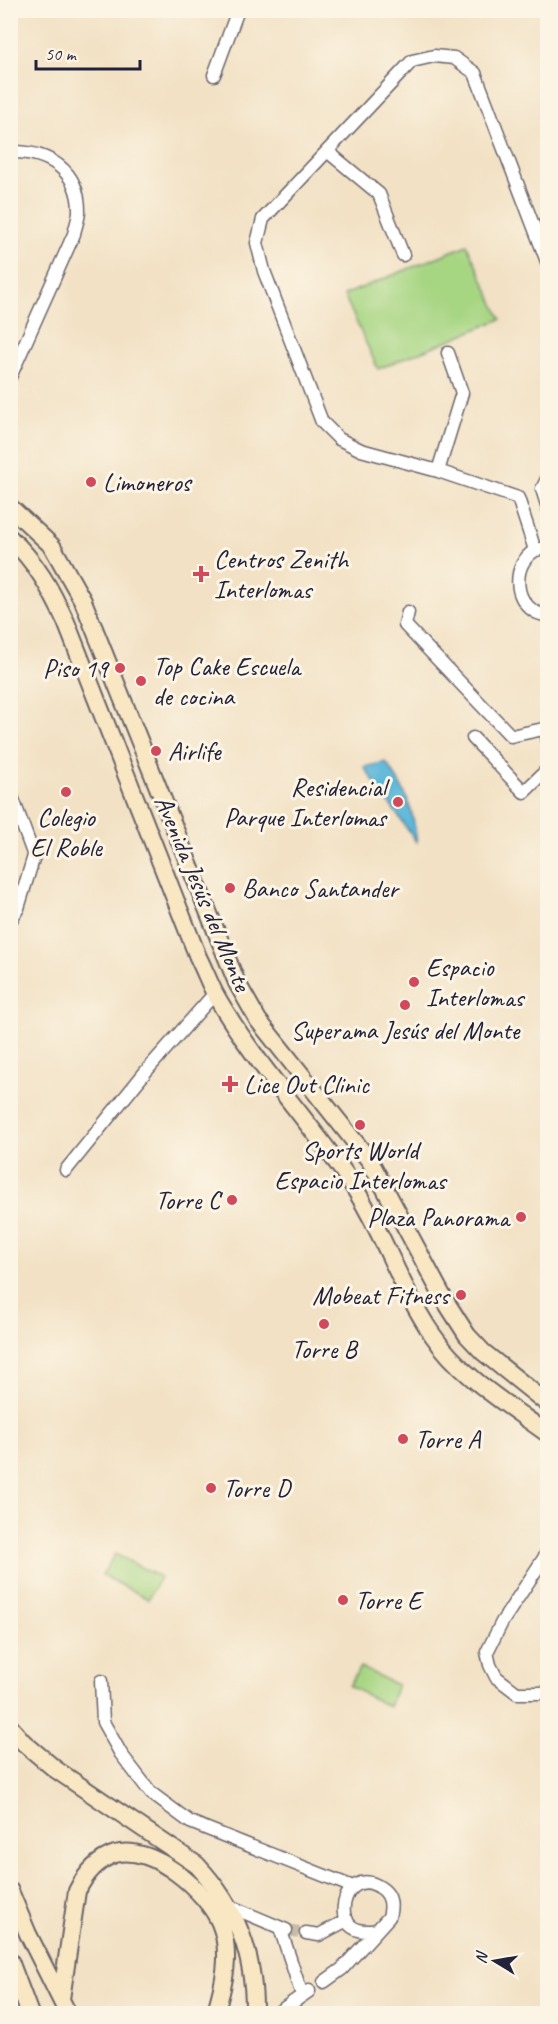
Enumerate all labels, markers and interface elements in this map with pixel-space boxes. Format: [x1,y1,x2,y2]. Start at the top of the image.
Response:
scale bar [36,33,140,71]
text: 50 m [45,43,78,65]
place label: Limoneros [103,466,193,499]
marker: Limoneros [84,475,98,489]
place label: Centros Zenith Interlomas [214,543,350,606]
marker: Centros Zenith Interlomas [192,565,210,583]
place label: Top Cake Escuela de cocina [153,650,302,713]
place label: Piso 19 [43,652,110,685]
marker: Piso 19 [113,661,127,675]
marker: Top Cake Escuela de cocina [134,674,148,688]
place label: Airlife [168,735,222,768]
marker: Airlife [149,744,163,758]
place label: Residencial Parque Interlomas [224,771,391,834]
marker: Colegio El Roble [59,785,73,799]
street label: Avenida Jesús del Monte [147,790,260,997]
marker: Residencial Parque Interlomas [391,795,405,809]
place label: Colegio El Roble [30,801,103,864]
place label: Banco Santander [242,872,401,905]
marker: Banco Santander [223,881,237,895]
place label: Espacio Interlomas [426,951,525,1014]
marker: Espacio Interlomas [407,975,421,989]
marker: Superama Jesús del Monte [398,998,412,1012]
place label: Superama Jesús del Monte [291,1014,521,1047]
place label: Lice Out Clinic [244,1068,370,1101]
marker: Lice Out Clinic [221,1075,239,1093]
marker: Sports World Espacio Interlomas [353,1118,367,1132]
place label: Sports World Espacio Interlomas [274,1134,448,1197]
place label: Torre C [155,1184,223,1217]
marker: Torre C [225,1193,239,1207]
place label: Plaza Panorama [367,1201,511,1234]
marker: Plaza Panorama [514,1210,528,1224]
place label: Mobeat Fitness [312,1279,451,1312]
marker: Mobeat Fitness [454,1288,468,1302]
marker: Torre B [317,1317,331,1331]
place label: Torre B [291,1333,358,1366]
place label: Torre A [415,1423,482,1456]
marker: Torre A [396,1432,410,1446]
place label: Torre D [223,1472,292,1505]
marker: Torre D [204,1481,218,1495]
place label: Torre E [355,1584,424,1617]
marker: Torre E [336,1593,350,1607]
north arrow [465,1931,525,1991]
text: N [470,1949,493,1965]

